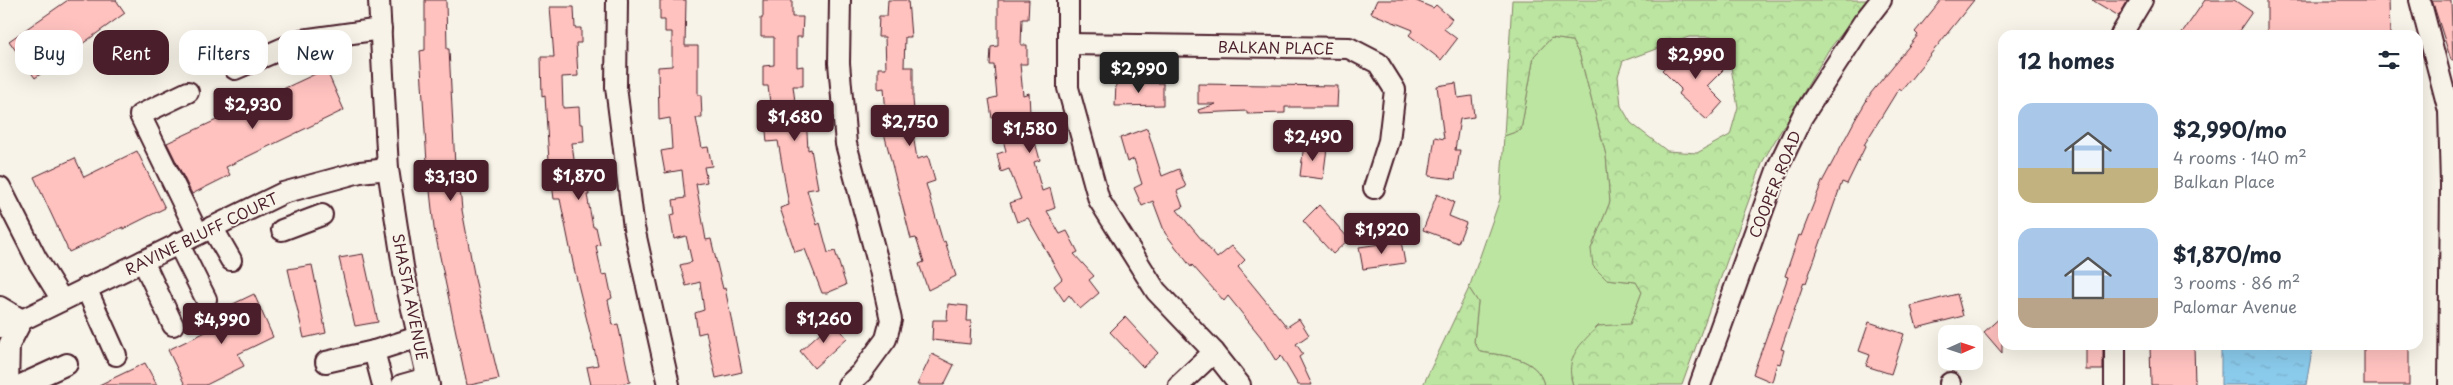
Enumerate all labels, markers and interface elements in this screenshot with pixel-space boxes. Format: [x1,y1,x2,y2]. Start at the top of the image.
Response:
chip: Buy [15,30,83,75]
chip: Rent [93,30,169,75]
chip: Filters [179,30,268,75]
chip: New [278,30,352,75]
street label: BALKAN PLACE [1218,34,1334,60]
pin: $2,990 [1655,38,1737,80]
text: $2,990 [1668,42,1724,66]
text: 12 homes [2018,44,2115,76]
icon: filters [2375,46,2403,74]
pin: $2,990 [1098,52,1180,94]
text: $2,990 [1111,56,1167,80]
pin: $2,930 [212,88,294,130]
text: $2,930 [225,92,281,116]
pin: $1,680 [754,100,836,142]
text: $1,680 [768,104,822,128]
pin: $2,750 [869,104,951,147]
text: $2,750 [882,109,938,133]
pin: $1,580 [989,112,1071,154]
text: $2,990/mo [2173,113,2287,145]
text: $1,580 [1003,116,1057,140]
pin: $2,490 [1272,120,1354,162]
icon: home [2058,123,2118,183]
text: $2,490 [1284,124,1342,148]
street label: COOPER ROAD [1742,127,1806,241]
text: 4 rooms · 140 m² [2173,145,2307,169]
pin: $1,870 [538,158,620,201]
pin: $3,130 [410,160,492,202]
text: $1,870 [553,163,605,187]
text: $3,130 [425,164,477,188]
text: Balkan Place [2173,169,2275,193]
street label: RAVINE BLUFF COURT [120,186,282,280]
pin: $1,920 [1341,212,1423,255]
text: $1,920 [1355,217,1409,241]
street label: SHASTA AVENUE [387,231,435,363]
text: $1,870/mo [2173,238,2281,270]
icon: home [2058,248,2118,308]
text: 3 rooms · 86 m² [2173,270,2300,294]
text: Palomar Avenue [2173,294,2297,318]
pin: $4,990 [181,302,263,345]
pin: $1,260 [783,302,865,344]
text: $1,260 [797,306,852,330]
text: $4,990 [194,307,250,331]
north arrow [1938,325,1982,370]
map controls [1938,325,1983,370]

